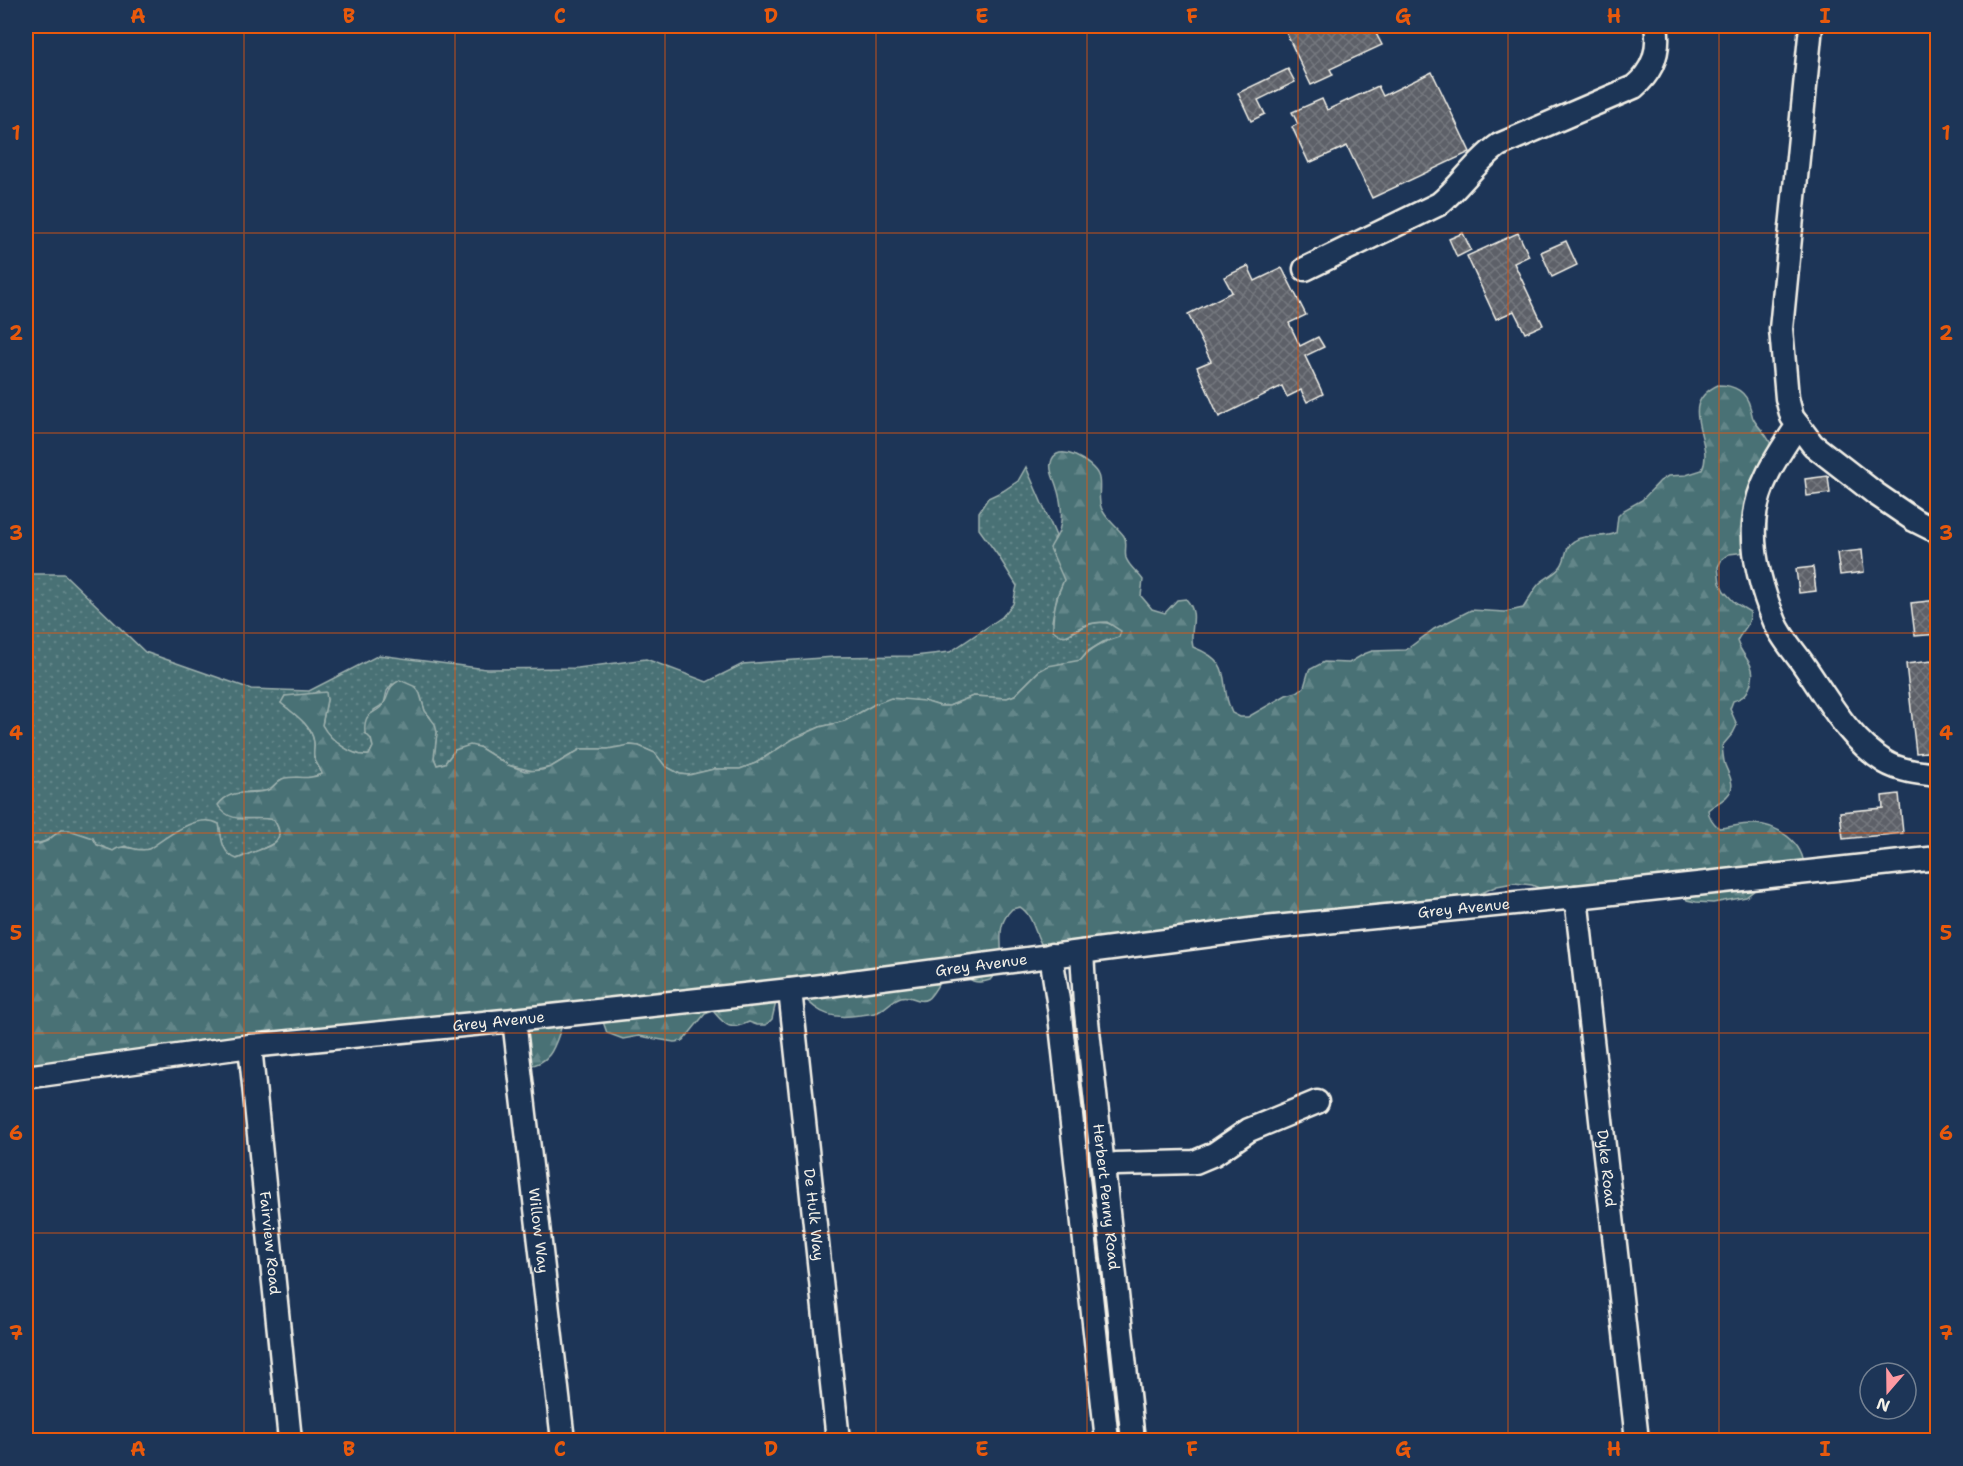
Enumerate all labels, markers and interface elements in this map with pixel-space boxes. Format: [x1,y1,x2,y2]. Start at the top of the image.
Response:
text: A [130,3,146,29]
text: B [343,3,355,29]
text: C [554,3,566,29]
text: D [764,3,778,29]
text: E [975,3,989,29]
text: F [1186,3,1198,29]
text: G [1395,3,1411,29]
text: H [1607,3,1621,29]
text: I [1819,3,1831,29]
text: 1 [11,120,21,146]
text: 1 [1941,120,1951,146]
text: 2 [9,320,23,346]
text: 2 [1939,320,1953,346]
text: 3 [9,520,23,546]
text: 3 [1939,520,1953,546]
text: 4 [9,720,23,746]
text: 4 [1939,720,1953,746]
street label: Grey Avenue [1417,894,1511,923]
text: 5 [10,920,22,946]
text: 5 [1940,920,1952,946]
street label: Grey Avenue [934,949,1029,981]
street label: Grey Avenue [452,1007,546,1036]
text: 6 [9,1120,23,1146]
text: 6 [1939,1120,1953,1146]
street label: Herbert Penny Road [1088,1123,1124,1271]
street label: Dyke Road [1592,1128,1621,1209]
street label: De Hulk Way [799,1167,829,1262]
street label: Willow Way [524,1187,553,1274]
street label: Fairview Road [255,1190,285,1296]
text: 7 [9,1320,23,1346]
text: 7 [1939,1320,1953,1346]
north arrow [1858,1361,1918,1421]
text: N [1873,1393,1893,1417]
text: A [130,1436,146,1462]
text: B [343,1436,355,1462]
text: C [554,1436,566,1462]
text: D [764,1436,778,1462]
text: E [975,1436,989,1462]
text: F [1186,1436,1198,1462]
text: G [1395,1436,1411,1462]
text: H [1607,1436,1621,1462]
text: I [1819,1436,1831,1462]

